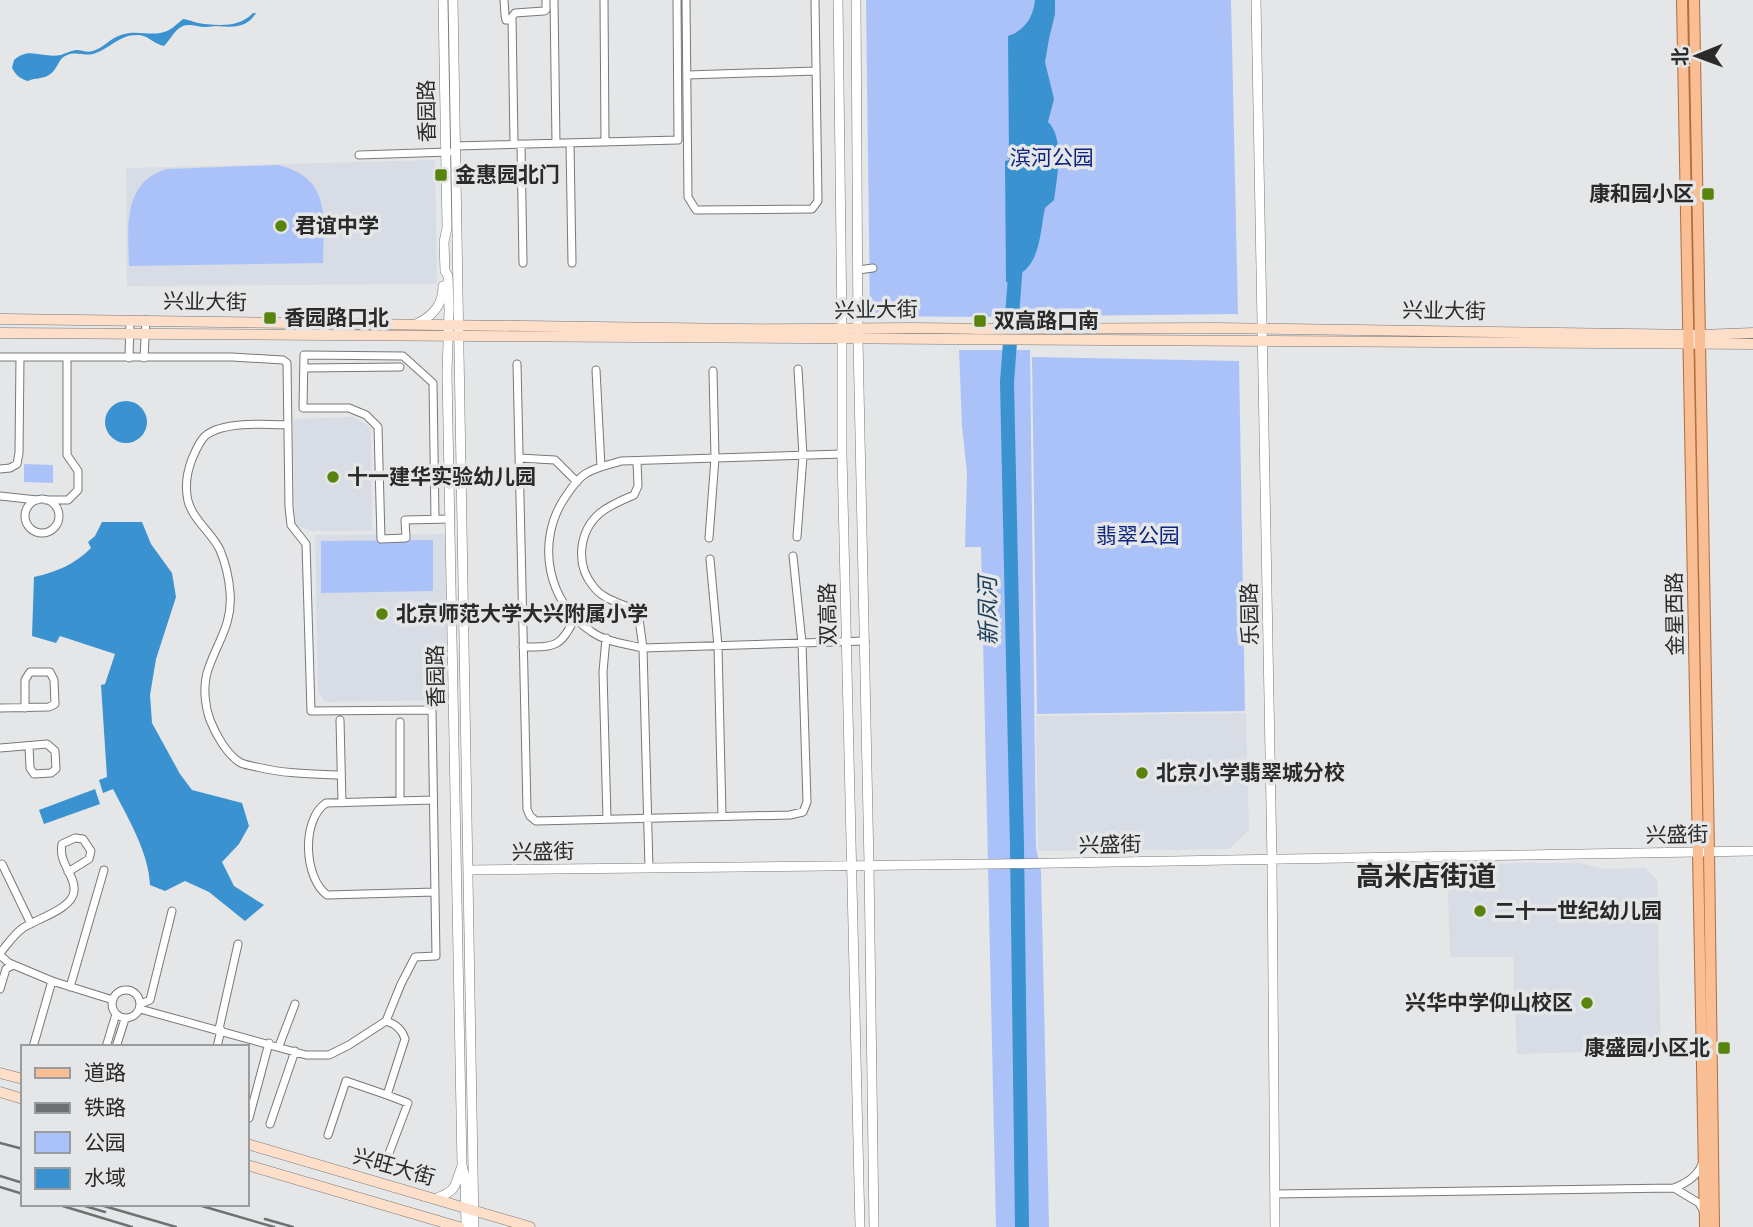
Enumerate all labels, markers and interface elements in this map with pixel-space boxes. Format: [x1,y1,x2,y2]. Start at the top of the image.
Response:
north arrow [1662,21,1732,91]
text: 北 [1669,47,1691,66]
street label: 香园路 [413,79,440,143]
park label: 滨河公园 [1010,145,1094,170]
place label: 金惠园北门 [455,162,560,187]
marker: 金惠园北门 [433,167,449,183]
place label: 康和园小区 [1589,181,1694,206]
marker: 康和园小区 [1700,186,1716,202]
place label: 君谊中学 [295,213,379,238]
marker: 君谊中学 [273,218,289,234]
street label: 兴业大街 [163,288,247,315]
street label: 兴业大街 [834,296,918,323]
street label: 兴业大街 [1402,297,1486,324]
place label: 香园路口北 [284,305,389,330]
place label: 双高路口南 [994,308,1099,333]
marker: 香园路口北 [262,310,278,326]
marker: 双高路口南 [972,313,988,329]
place label: 十一建华实验幼儿园 [347,464,536,489]
marker: 十一建华实验幼儿园 [325,469,341,485]
park label: 翡翠公园 [1096,523,1180,548]
water label: 新凤河 [973,572,1002,646]
street label: 金星西路 [1661,572,1688,656]
street label: 双高路 [814,582,841,646]
street label: 乐园路 [1236,582,1263,646]
place label: 北京师范大学大兴附属小学 [396,601,648,626]
marker: 北京师范大学大兴附属小学 [374,606,390,622]
street label: 香园路 [422,644,449,708]
place label: 北京小学翡翠城分校 [1156,760,1345,785]
marker: 北京小学翡翠城分校 [1134,765,1150,781]
street label: 兴盛街 [1645,821,1709,848]
street label: 兴盛街 [1078,831,1142,858]
street label: 兴盛街 [511,838,575,865]
district label: 高米店街道 [1356,859,1496,892]
place label: 二十一世纪幼儿园 [1494,898,1662,923]
marker: 二十一世纪幼儿园 [1472,903,1488,919]
place label: 兴华中学仰山校区 [1405,990,1573,1015]
marker: 兴华中学仰山校区 [1579,995,1595,1011]
place label: 康盛园小区北 [1584,1035,1710,1060]
marker: 康盛园小区北 [1716,1040,1732,1056]
legend [21,1045,248,1206]
text: 道路 [84,1060,126,1085]
text: 铁路 [84,1095,126,1120]
text: 公园 [84,1130,126,1155]
street label: 兴旺大街 [350,1143,438,1190]
text: 水域 [84,1165,126,1190]

